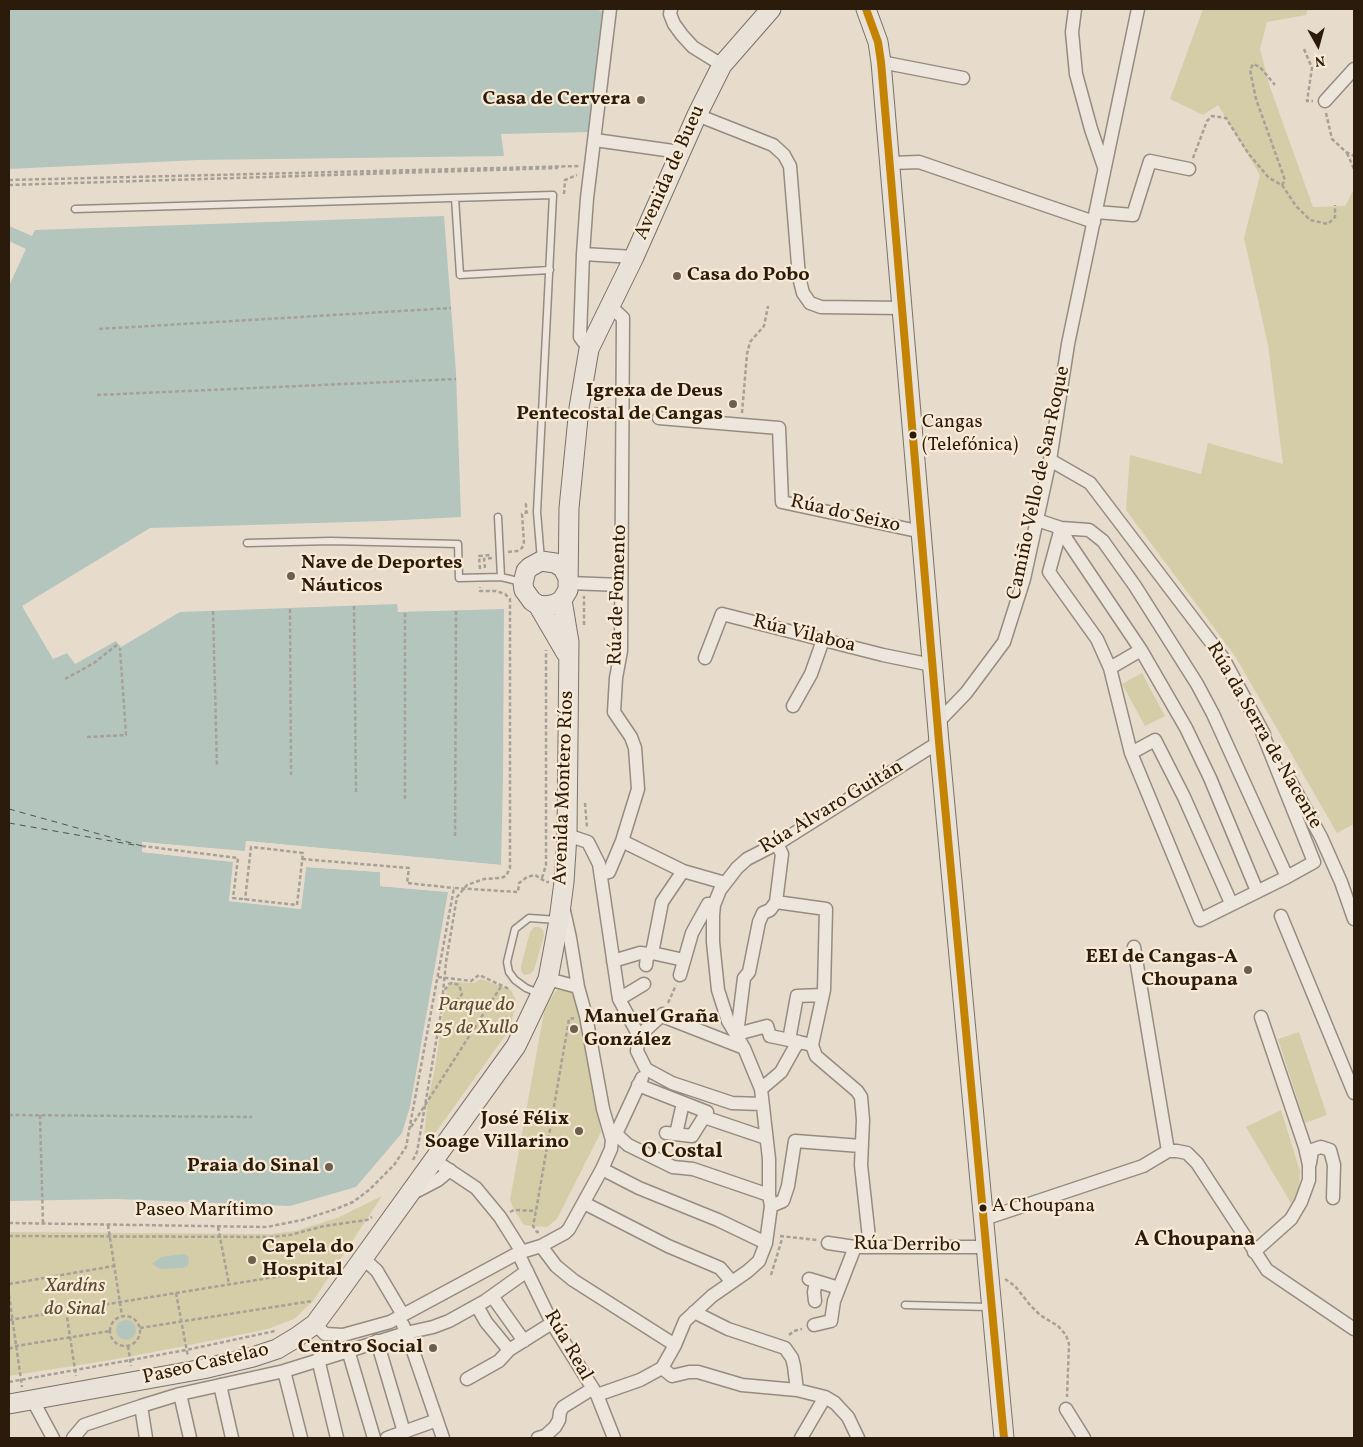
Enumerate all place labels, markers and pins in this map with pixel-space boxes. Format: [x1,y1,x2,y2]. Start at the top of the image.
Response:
place label: Casa de Cervera [483,88,631,112]
marker: Casa de Cervera [635,94,647,106]
place label: Casa do Pobo [687,264,810,288]
marker: Casa do Pobo [671,270,683,282]
place label: Igrexa de Deus Pentecostal de Cangas [516,380,723,427]
marker: Igrexa de Deus Pentecostal de Cangas [727,398,739,410]
place label: Cangas (Telefónica) [922,413,1018,457]
marker: Cangas (Telefónica) [908,430,918,440]
place label: Nave de Deportes Náuticos [301,552,463,599]
marker: Nave de Deportes Náuticos [285,570,297,582]
place label: EEI de Cangas-A Choupana [1085,946,1238,993]
marker: EEI de Cangas-A Choupana [1242,964,1254,976]
place label: Manuel Graña González [584,1006,719,1053]
marker: Manuel Graña González [568,1023,580,1035]
place label: José Félix Soage Villarino [425,1108,569,1155]
marker: José Félix Soage Villarino [573,1125,585,1137]
place label: Praia do Sinal [187,1155,319,1179]
marker: Praia do Sinal [323,1161,335,1173]
place label: A Choupana [992,1197,1095,1219]
marker: A Choupana [978,1203,988,1213]
place label: Capela do Hospital [262,1236,354,1283]
marker: Capela do Hospital [246,1254,258,1266]
place label: Centro Social [298,1336,423,1360]
marker: Centro Social [427,1342,439,1354]

